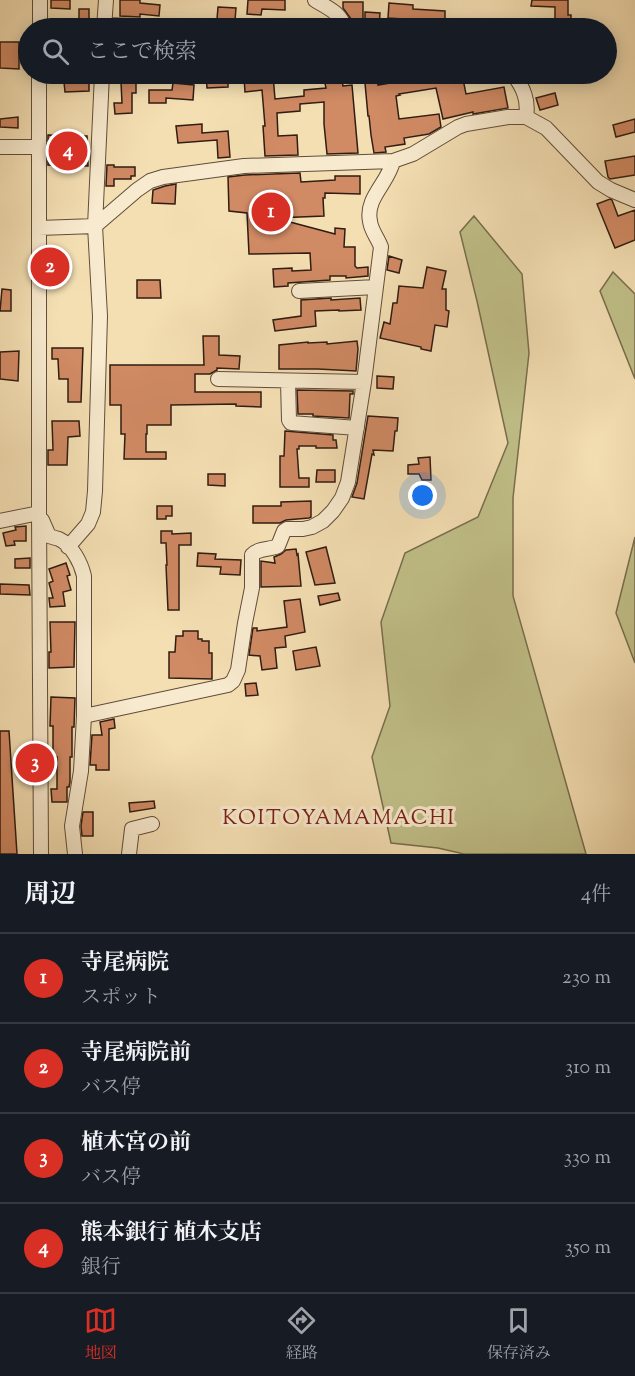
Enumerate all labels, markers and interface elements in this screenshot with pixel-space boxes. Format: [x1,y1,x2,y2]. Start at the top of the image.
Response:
search box [18,18,617,84]
icon: search [39,35,72,68]
text: ここで検索 [87,37,197,69]
pin: 4 [48,128,88,174]
pin: 1 [252,190,290,234]
pin: 2 [31,244,70,290]
your location [408,481,437,510]
pin: 3 [15,740,54,786]
district label: KOITOYAMAMACHI [222,804,456,834]
text: 周辺 [24,877,76,914]
text: 4件 [581,881,611,910]
text: 寺尾病院 [81,948,169,980]
text: 1 [40,964,47,993]
text: 230 m [562,964,611,993]
text: スポット [81,984,161,1013]
text: 寺尾病院前 [81,1038,191,1070]
text: 2 [39,1054,48,1083]
text: 310 m [565,1054,611,1083]
text: バス停 [81,1074,141,1103]
text: 植木宮の前 [81,1128,191,1160]
text: 3 [39,1144,48,1173]
text: 330 m [564,1144,611,1173]
text: バス停 [81,1164,141,1193]
text: 熊本銀行 植木支店 [81,1218,262,1250]
text: 4 [38,1234,49,1263]
text: 350 m [565,1234,611,1263]
text: 銀行 [81,1254,121,1283]
tab: 地図 [84,1304,117,1366]
tab: 経路 [285,1304,318,1366]
tab: 保存済み [487,1304,551,1366]

